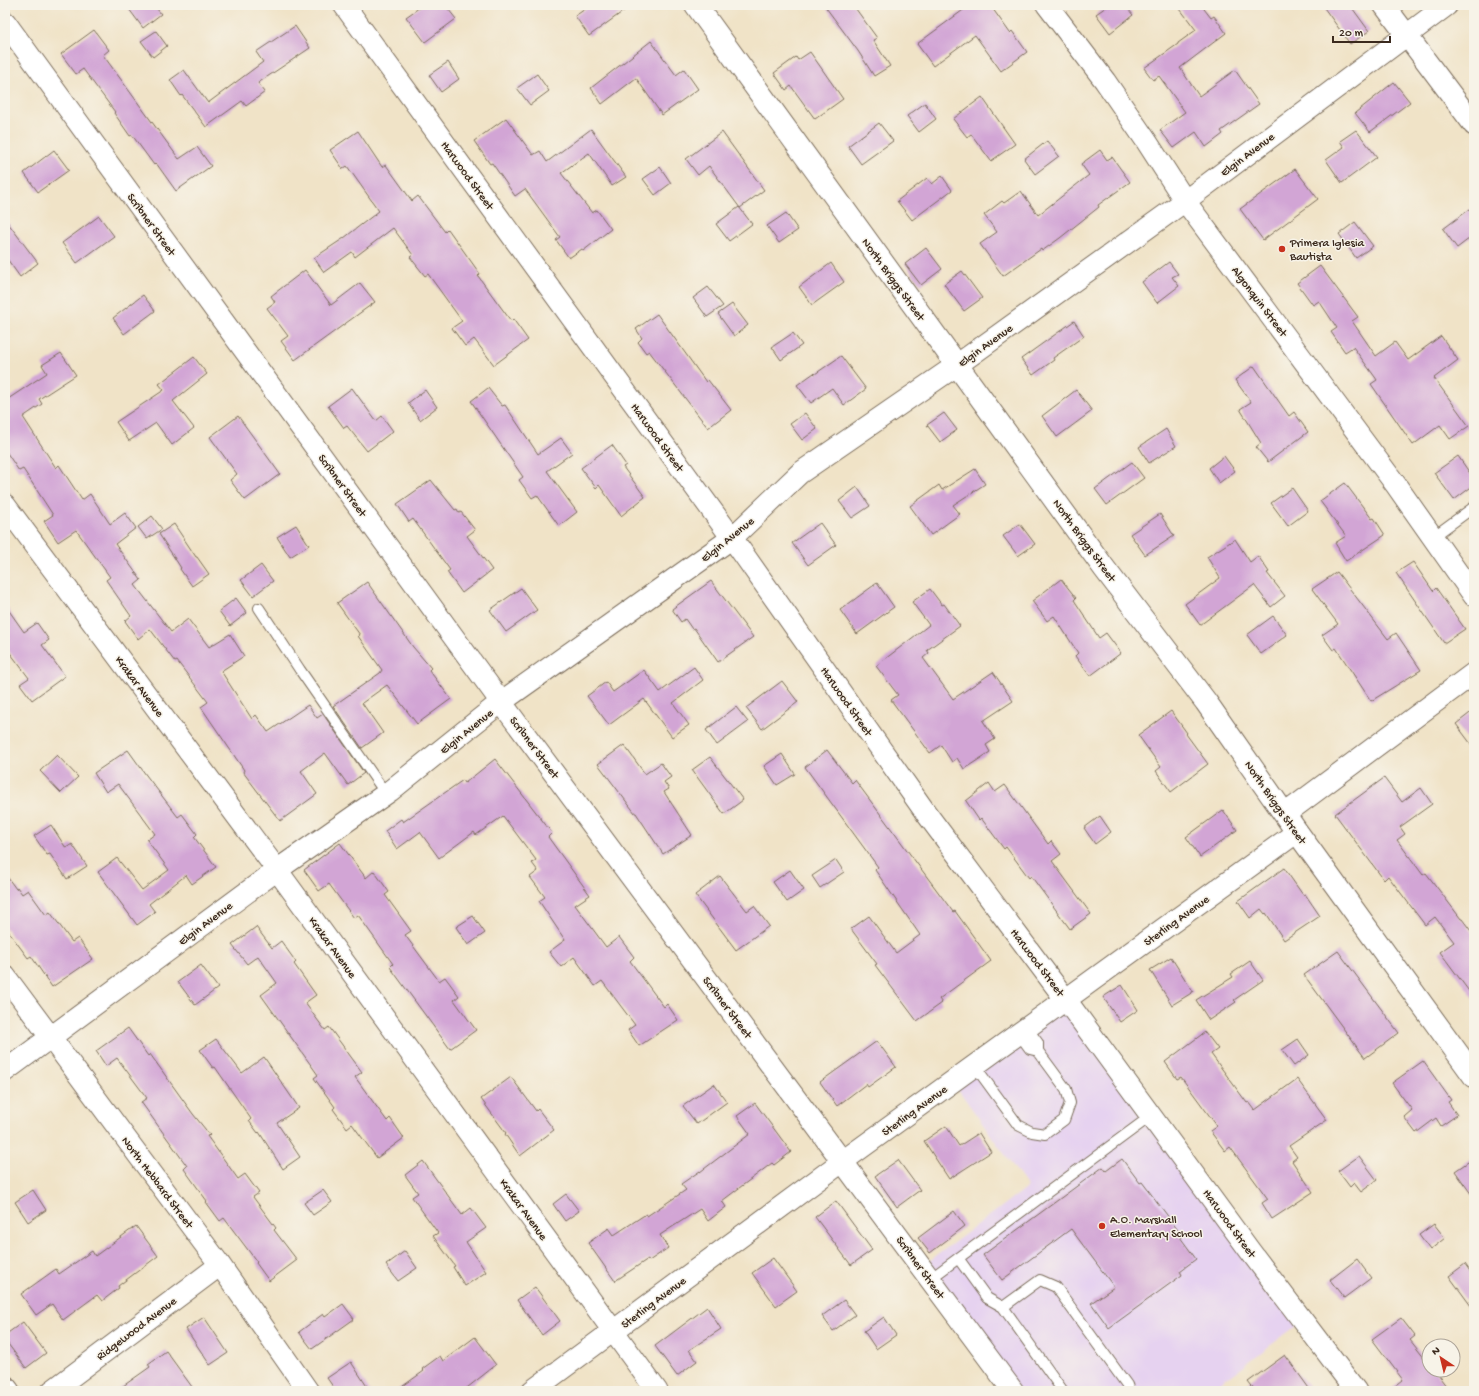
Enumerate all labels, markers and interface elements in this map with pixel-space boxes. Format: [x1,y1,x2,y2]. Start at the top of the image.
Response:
scale bar [1333,18,1390,44]
text: 20 m [1339,27,1364,41]
street label: Elgin Avenue [1218,130,1279,181]
street label: Harwood Street [437,139,497,214]
street label: Scribner Street [123,191,178,260]
street label: North Briggs Street [858,236,928,325]
place label: Primera Iglesia Bautista [1289,237,1365,265]
marker: Primera Iglesia Bautista [1277,244,1287,254]
street label: Algonquin Street [1227,264,1290,341]
street label: Elgin Avenue [956,322,1017,371]
street label: Harwood Street [627,401,687,476]
street label: Scribner Street [314,452,369,521]
street label: North Briggs Street [1049,497,1119,586]
street label: Elgin Avenue [699,514,758,566]
street label: Krakar Avenue [111,654,166,721]
street label: Harwood Street [816,665,875,740]
street label: Elgin Avenue [438,706,497,758]
street label: Scribner Street [506,715,562,783]
street label: North Briggs Street [1240,759,1309,848]
street label: Sterling Avenue [1142,893,1213,950]
street label: Elgin Avenue [176,899,237,950]
street label: Krakar Avenue [304,915,359,982]
street label: Harwood Street [1006,926,1067,1001]
street label: Scribner Street [699,975,755,1043]
street label: Sterling Avenue [880,1083,951,1140]
street label: North Hebbard Street [117,1135,196,1233]
street label: Krakar Avenue [495,1177,550,1244]
street label: Harwood Street [1199,1187,1259,1262]
place label: A.O. Marshall Elementary School [1110,1214,1203,1242]
marker: A.O. Marshall Elementary School [1097,1221,1107,1231]
street label: Scribner Street [892,1234,947,1303]
street label: Sterling Avenue [619,1274,690,1333]
street label: Ridgewood Avenue [94,1294,181,1364]
north arrow [1421,1338,1461,1378]
text: N [1430,1344,1443,1358]

